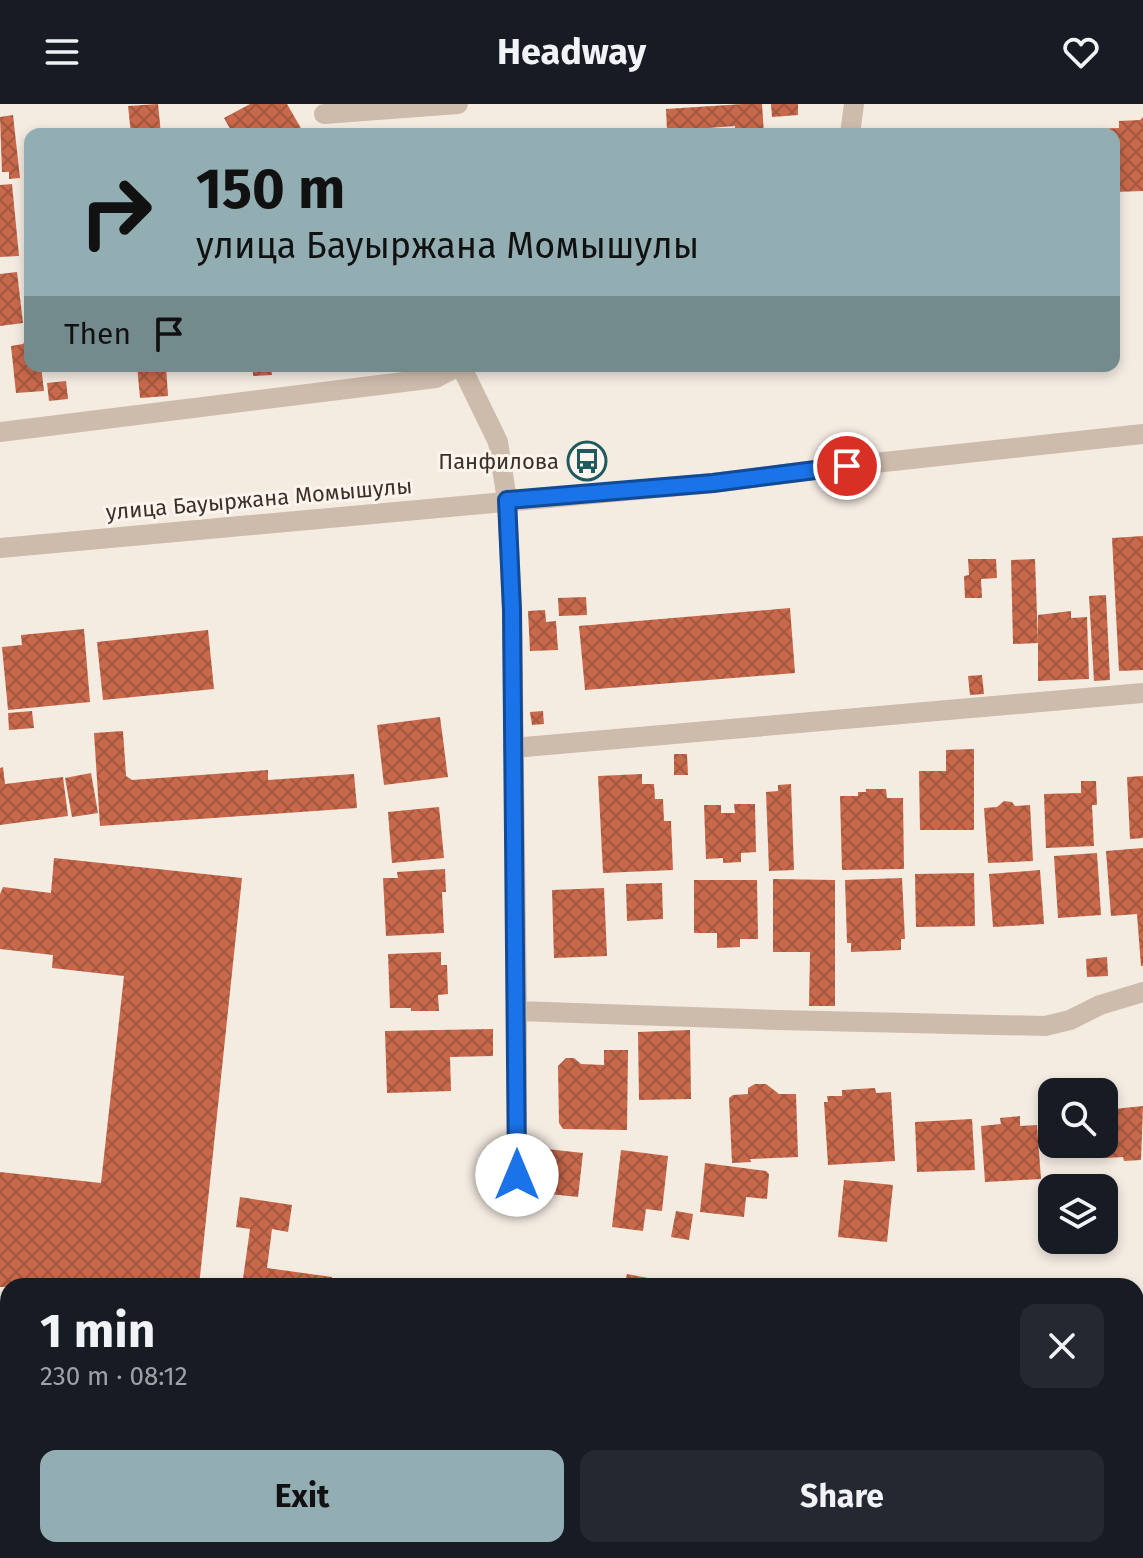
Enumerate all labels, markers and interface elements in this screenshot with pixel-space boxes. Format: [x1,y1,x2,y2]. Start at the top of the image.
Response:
icon: menu [40,30,84,74]
text: Headway [497,30,646,74]
icon: heart [1059,30,1103,74]
text: 150 m [196,156,345,223]
icon: right [64,160,168,264]
text: улица Бауыржана Момышулы [196,224,699,268]
icon: arrive [147,312,191,356]
text: Then [64,316,131,352]
pin [813,432,881,500]
bus stop icon: Панфилова [566,440,608,482]
icon: arrive [825,444,869,488]
place label: Панфилова [438,448,559,475]
street label: улица Бауыржана Момышулы [105,472,413,526]
map controls [1038,1078,1118,1254]
button: search [1038,1078,1118,1158]
position arrow [475,1133,559,1217]
button: layers [1038,1174,1118,1254]
text: 1 min [40,1302,155,1360]
button: close [1020,1304,1104,1388]
text: 230 m · 08:12 [40,1361,188,1392]
button: Exit [40,1450,564,1542]
button: Share [580,1450,1104,1542]

